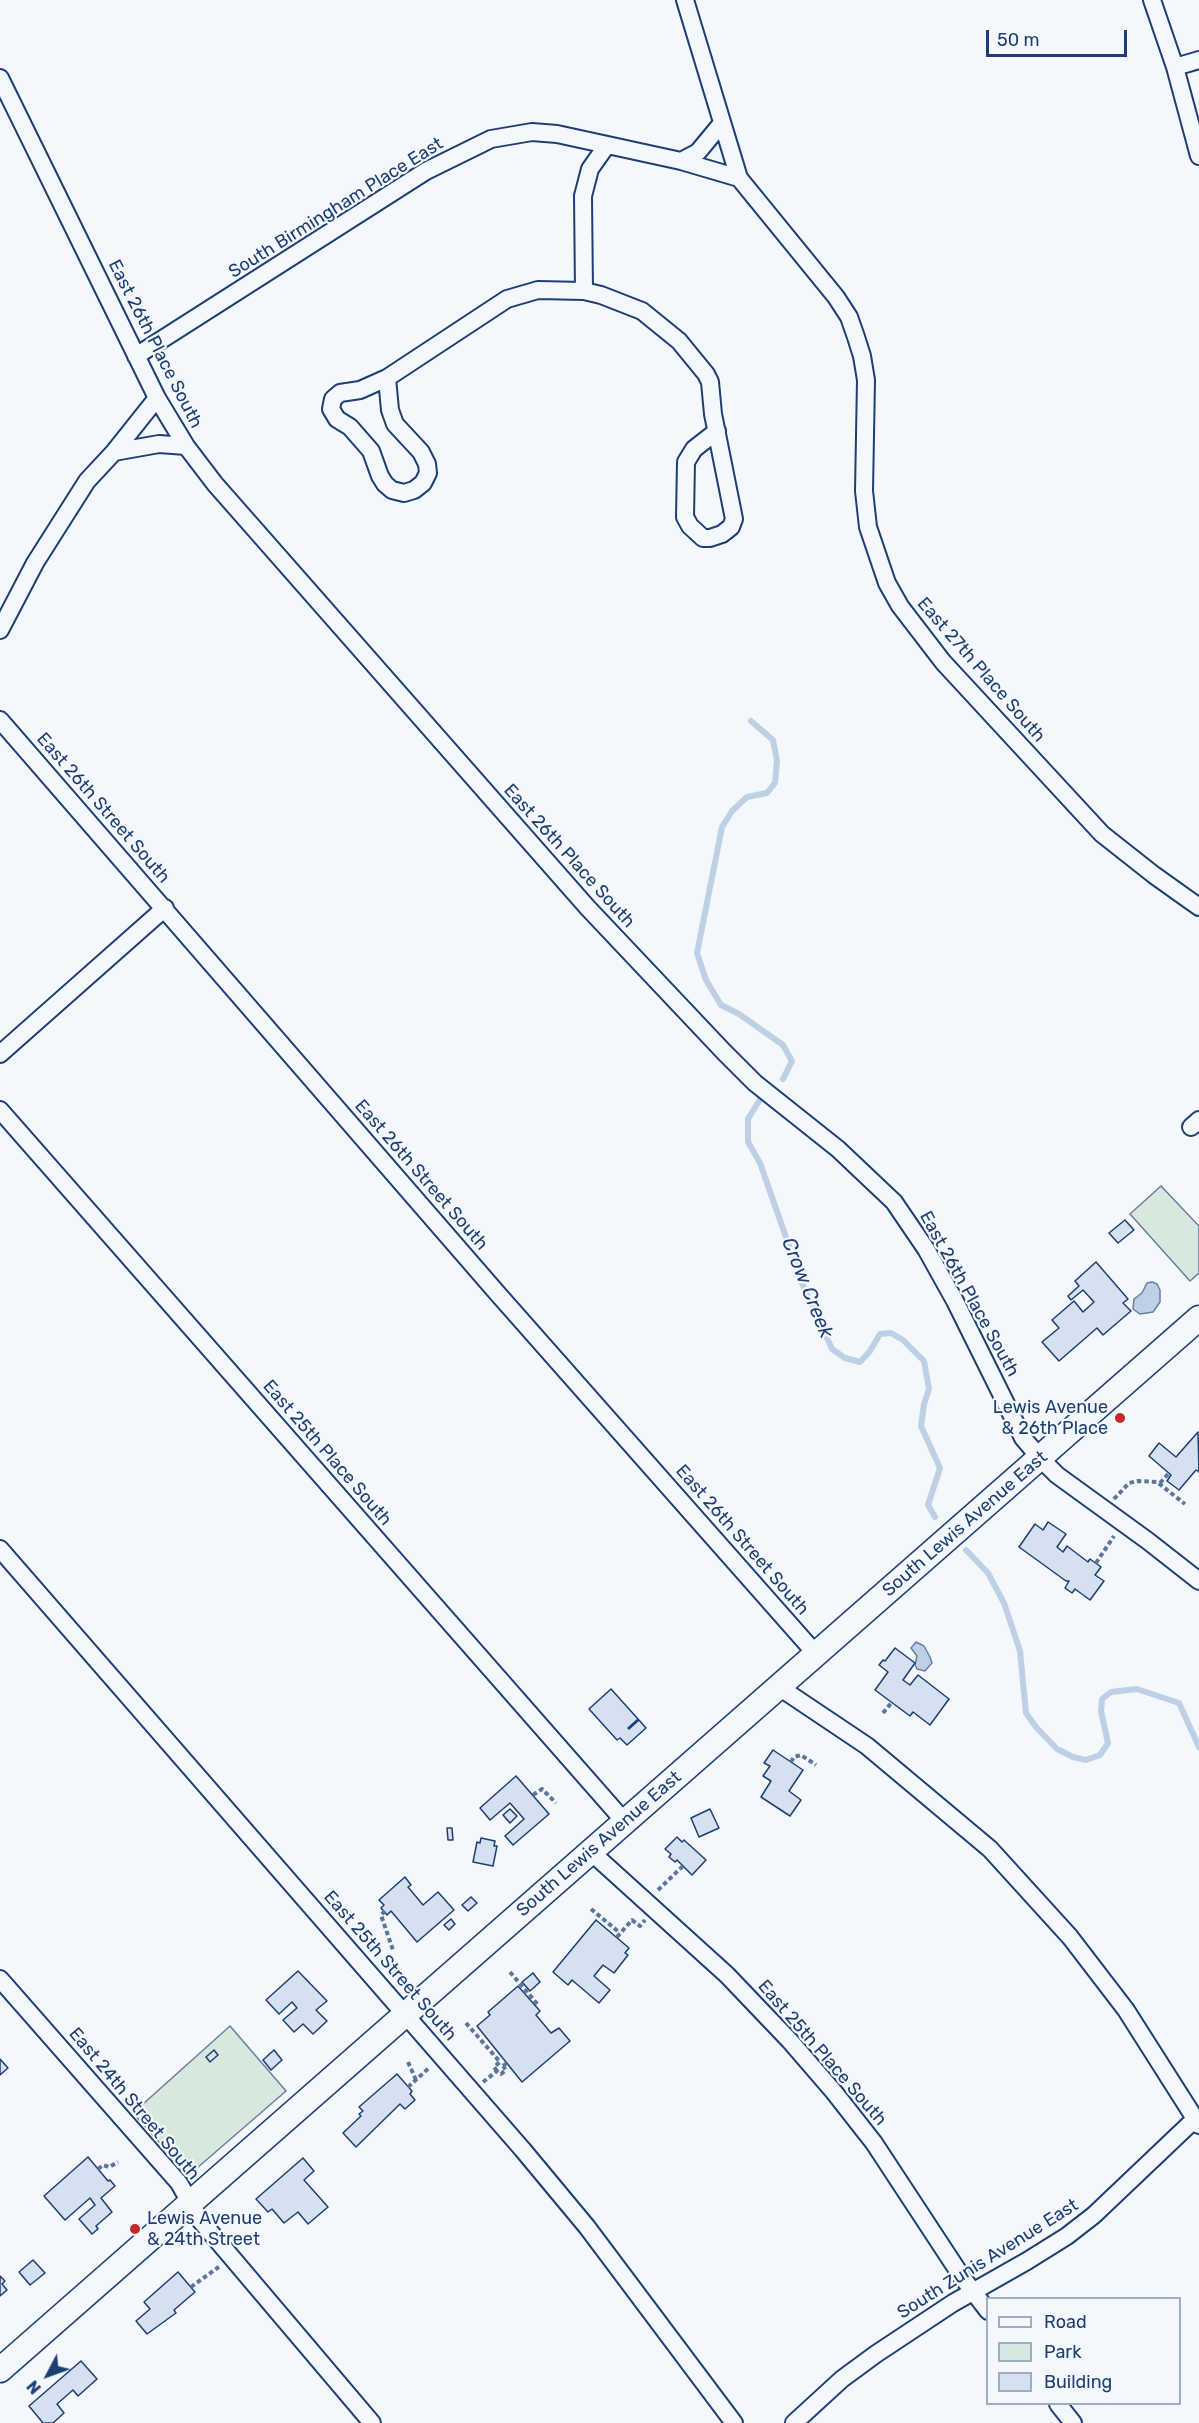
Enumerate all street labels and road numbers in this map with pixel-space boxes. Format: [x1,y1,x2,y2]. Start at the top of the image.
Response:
street label: South Birmingham Place East [225,133,447,283]
street label: East 26th Place South [103,256,207,432]
street label: East 27th Place South [912,593,1050,747]
street label: East 26th Street South [32,728,174,888]
street label: East 26th Place South [499,780,639,932]
street label: East 26th Street South [350,1095,492,1255]
street label: East 26th Place South [914,1207,1024,1381]
street label: East 25th Place South [258,1376,396,1530]
street label: South Lewis Avenue East [878,1446,1052,1602]
street label: East 26th Street South [671,1460,813,1620]
street label: South Lewis Avenue East [512,1766,686,1922]
street label: East 25th Street South [319,1886,461,2046]
street label: East 25th Place South [753,1976,891,2130]
street label: East 24th Street South [64,2023,204,2185]
street label: South Zunis Avenue East [893,2194,1083,2324]

